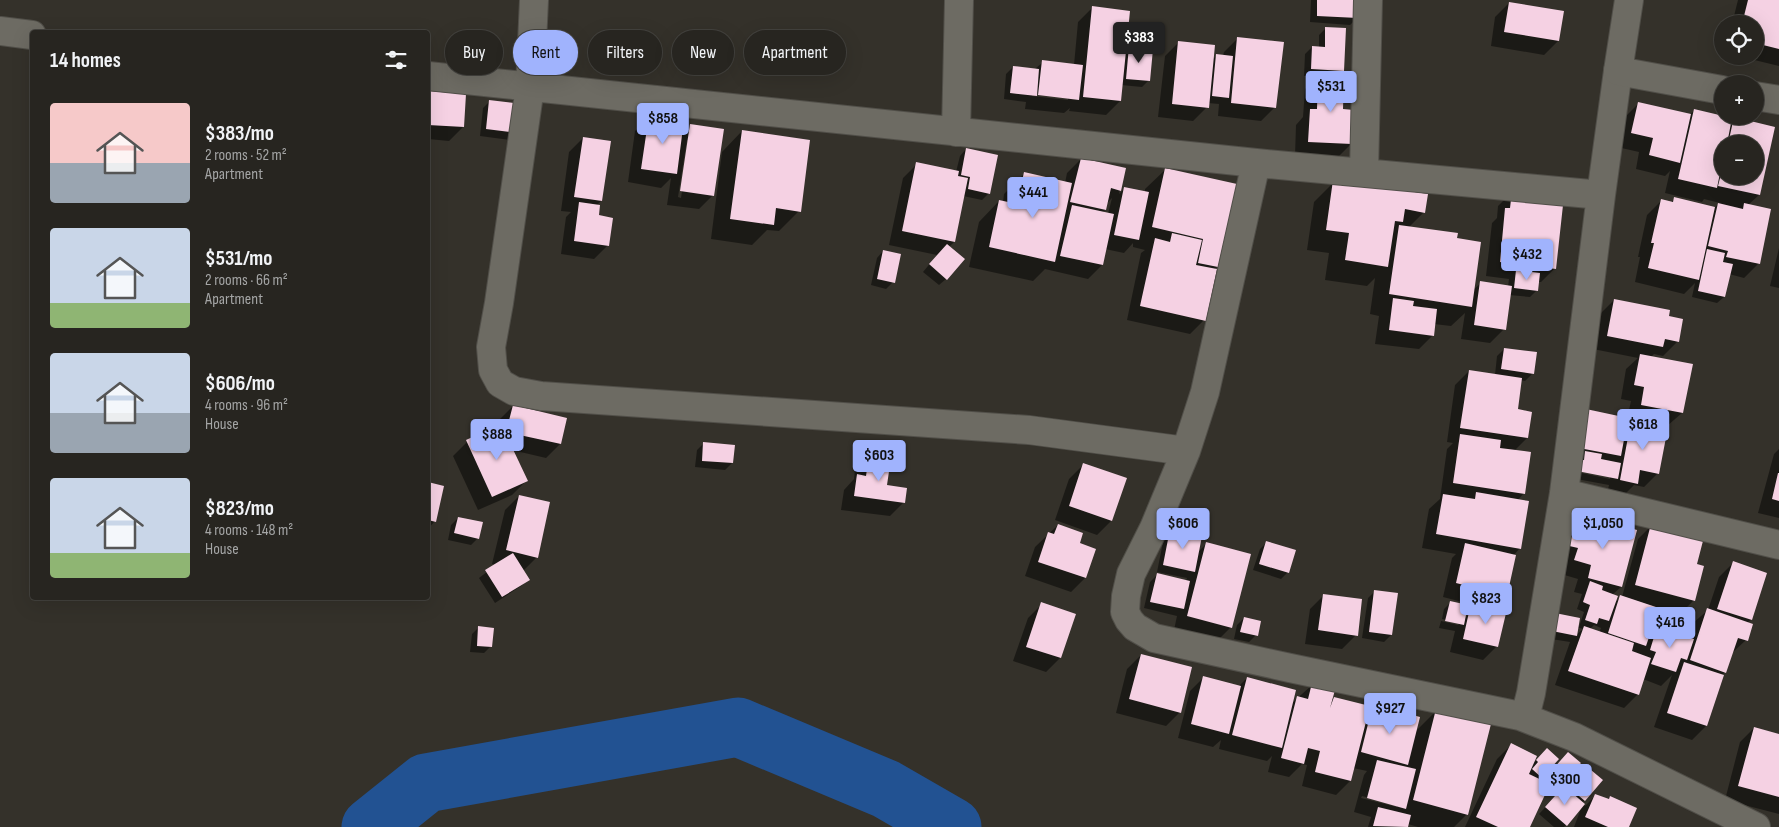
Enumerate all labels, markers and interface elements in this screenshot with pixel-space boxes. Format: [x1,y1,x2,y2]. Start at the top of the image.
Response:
map controls [1714,15,1764,185]
button: locate [1714,15,1764,65]
pin: $383 [1109,22,1169,64]
text: $383 [1124,28,1154,47]
chip: Buy [445,30,503,75]
chip: Rent [513,30,578,75]
chip: Filters [588,30,662,75]
chip: New [672,30,734,75]
chip: Apartment [744,30,846,75]
icon: filters [382,46,410,74]
text: 14 homes [50,48,121,73]
pin: $531 [1301,70,1361,113]
button: + [1714,75,1764,125]
text: $531 [1317,77,1345,96]
pin: $858 [633,102,693,145]
text: $858 [648,109,678,128]
text: $383/mo [205,121,274,146]
icon: home [90,123,150,183]
button: − [1714,135,1764,185]
text: 2 rooms · 52 m² [205,146,287,165]
text: Apartment [205,165,263,184]
pin: $441 [1003,176,1063,219]
text: $441 [1018,183,1048,202]
pin: $432 [1497,238,1557,281]
text: $432 [1512,245,1542,264]
text: $531/mo [205,246,272,271]
icon: home [90,248,150,308]
text: 2 rooms · 66 m² [205,271,288,290]
text: Apartment [205,290,263,309]
text: $606/mo [205,371,275,396]
icon: home [90,373,150,433]
text: 4 rooms · 96 m² [205,396,288,415]
pin: $618 [1613,408,1673,451]
text: House [205,415,239,434]
text: $618 [1628,415,1658,434]
pin: $888 [467,418,527,461]
text: $888 [482,425,512,444]
pin: $603 [849,440,909,482]
text: $603 [864,446,894,465]
text: $823/mo [205,496,274,521]
icon: home [90,498,150,558]
pin: $606 [1153,508,1213,550]
pin: $1,050 [1562,508,1644,550]
text: $606 [1168,514,1198,533]
text: $1,050 [1583,514,1623,533]
text: 4 rooms · 148 m² [205,521,293,540]
text: House [205,540,239,559]
pin: $823 [1456,582,1516,625]
text: $823 [1471,589,1501,608]
pin: $416 [1640,606,1700,649]
text: $416 [1655,613,1685,632]
pin: $927 [1360,692,1420,735]
text: $927 [1375,699,1405,718]
pin: $300 [1535,764,1595,806]
text: $300 [1550,770,1580,789]

